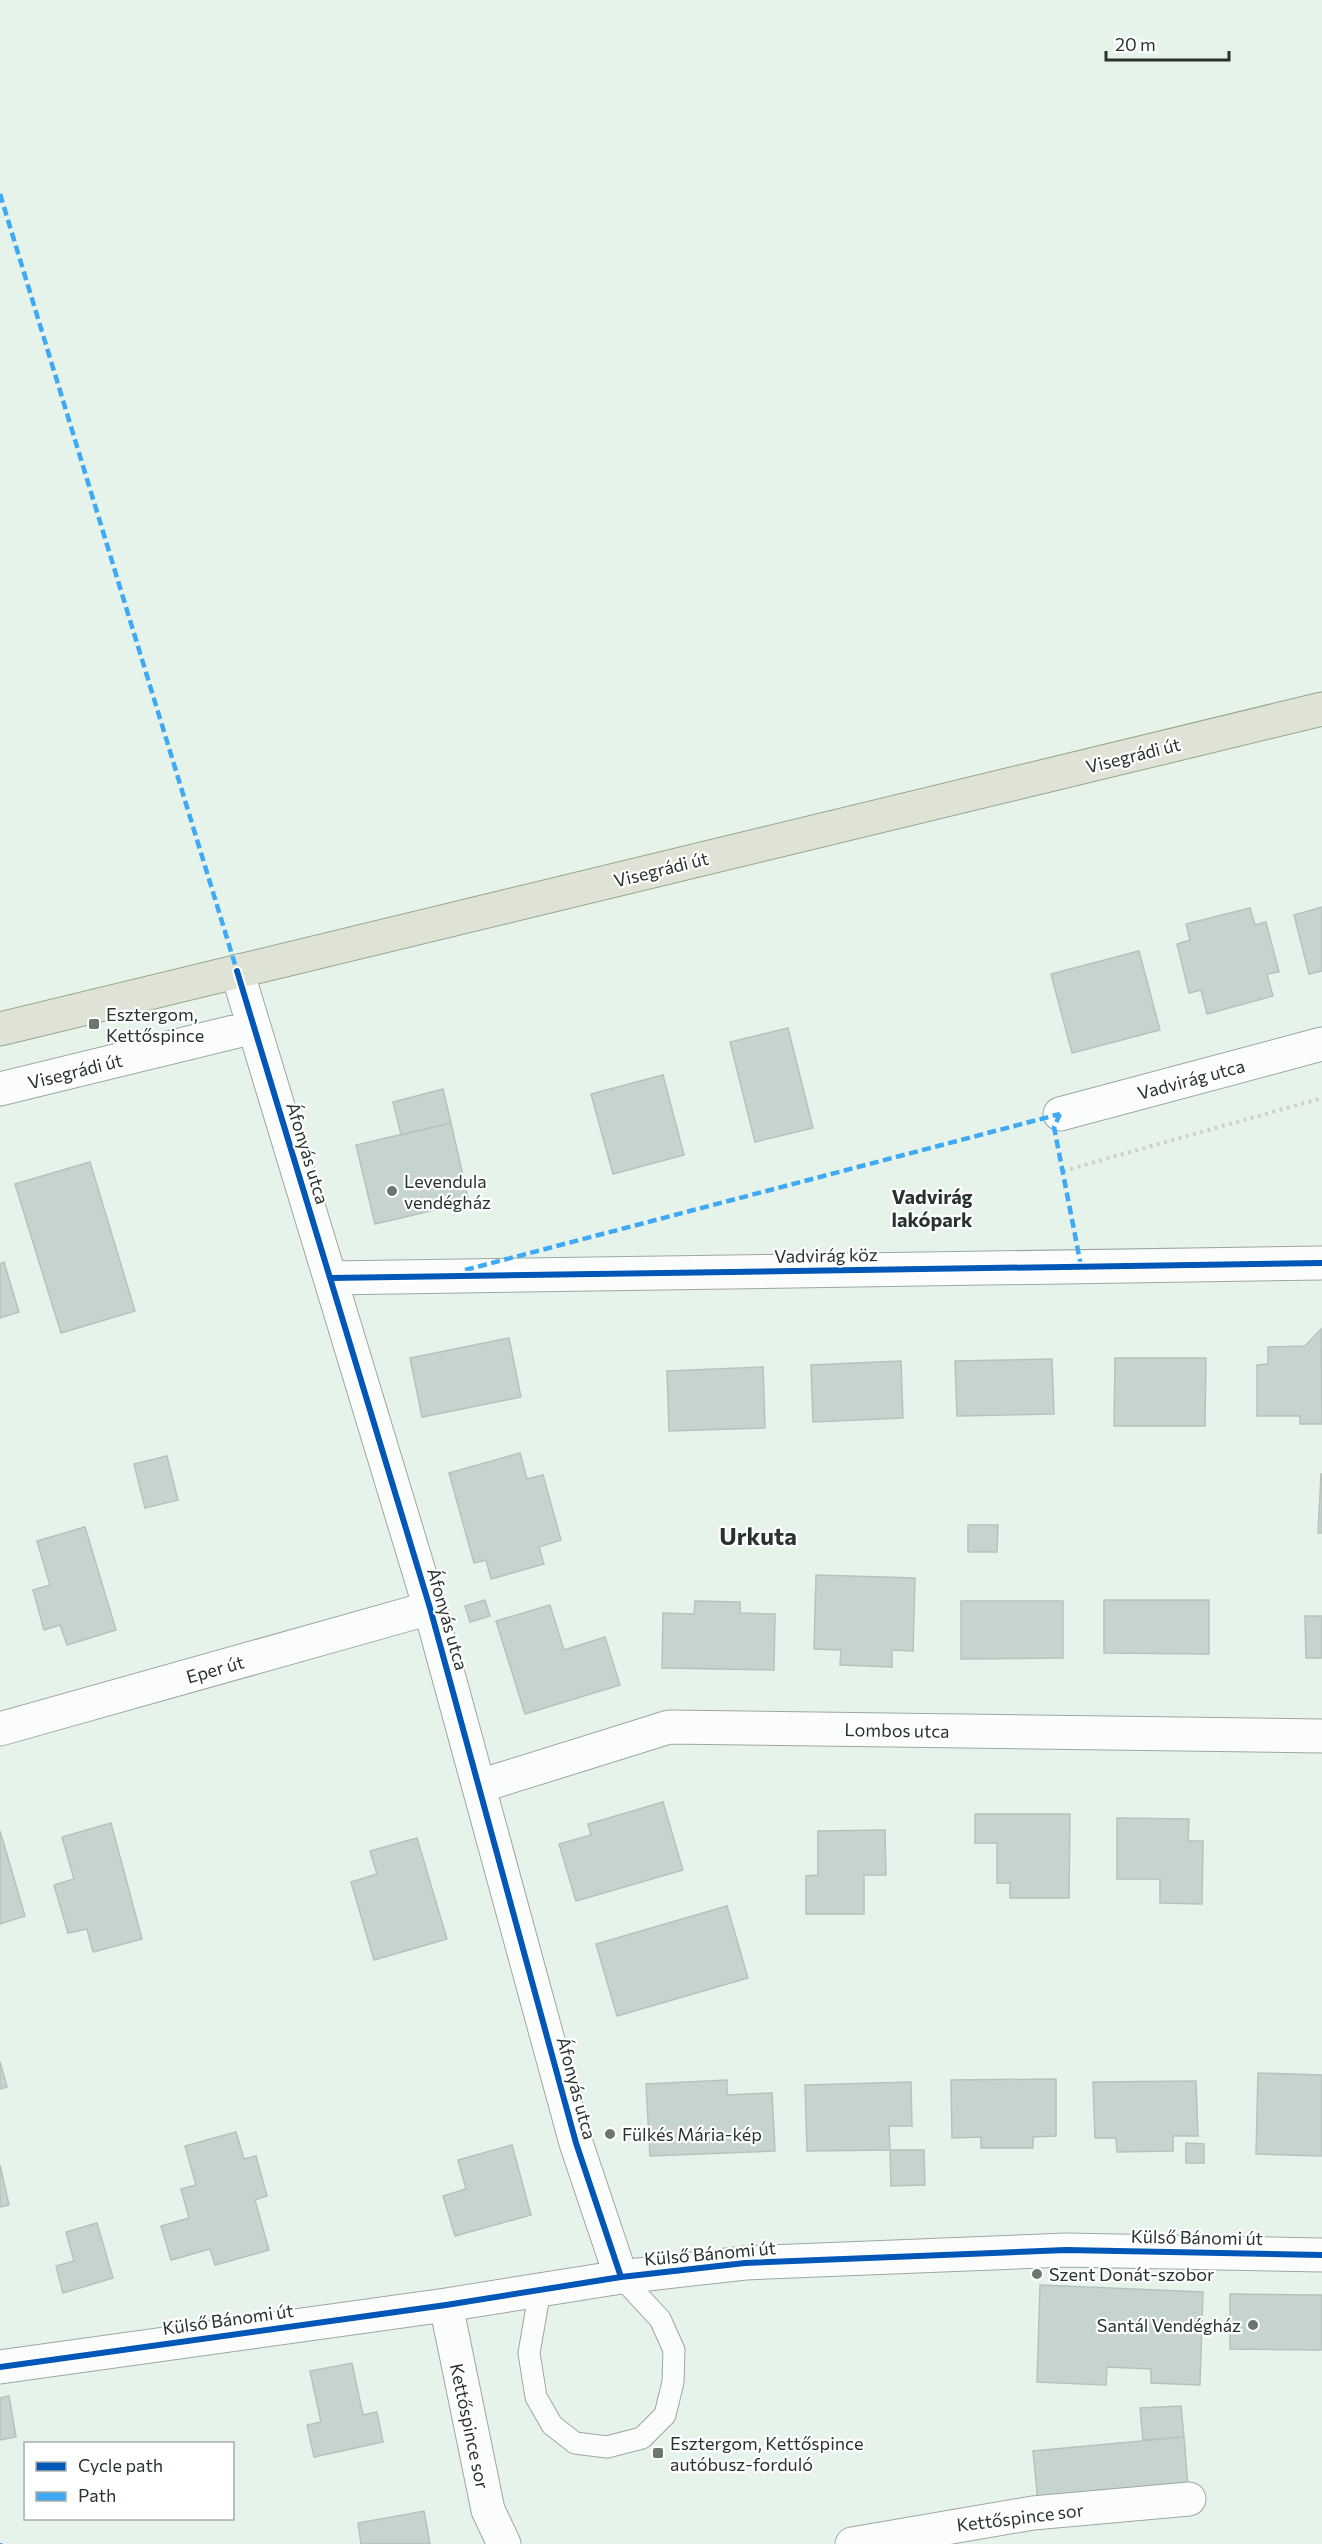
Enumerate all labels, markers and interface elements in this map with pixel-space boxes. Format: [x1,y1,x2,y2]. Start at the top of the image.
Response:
scale bar [1106,24,1229,62]
text: 20 m [1115,33,1156,55]
street label: Visegrádi út [1083,733,1183,777]
street label: Visegrádi út [611,847,711,891]
place label: Esztergom, Kettőspince [106,1003,204,1046]
marker: Esztergom, Kettőspince [87,1017,101,1031]
street label: Visegrádi út [25,1049,125,1093]
street label: Vadvirág utca [1135,1054,1247,1104]
street label: Áfonyás utca [282,1099,334,1207]
place label: Levendula vendégház [404,1170,491,1213]
marker: Levendula vendégház [385,1184,399,1198]
district label: Vadvirág lakópark [891,1184,973,1231]
street label: Vadvirág köz [774,1243,878,1267]
district label: Urkuta [719,1521,797,1550]
street label: Áfonyás utca [423,1565,473,1673]
street label: Eper út [184,1650,246,1688]
street label: Lombos utca [844,1718,950,1742]
street label: Áfonyás utca [553,2034,601,2142]
place label: Fülkés Mária-kép [622,2123,762,2145]
marker: Fülkés Mária-kép [603,2127,617,2141]
street label: Külső Bánomi út [1131,2225,1263,2249]
street label: Külső Bánomi út [643,2236,777,2270]
place label: Szent Donát-szobor [1049,2263,1214,2285]
marker: Szent Donát-szobor [1030,2267,1044,2281]
street label: Külső Bánomi út [161,2299,295,2339]
place label: Santál Vendégház [1097,2314,1241,2336]
marker: Santál Vendégház [1246,2318,1260,2332]
street label: Kettőspince sor [446,2361,494,2491]
place label: Esztergom, Kettőspince autóbusz-forduló [670,2432,864,2475]
legend [24,2442,234,2520]
marker: Esztergom, Kettőspince autóbusz-forduló [651,2446,665,2460]
text: Cycle path [78,2454,163,2476]
text: Path [78,2484,116,2506]
street label: Kettőspince sor [955,2498,1085,2536]

